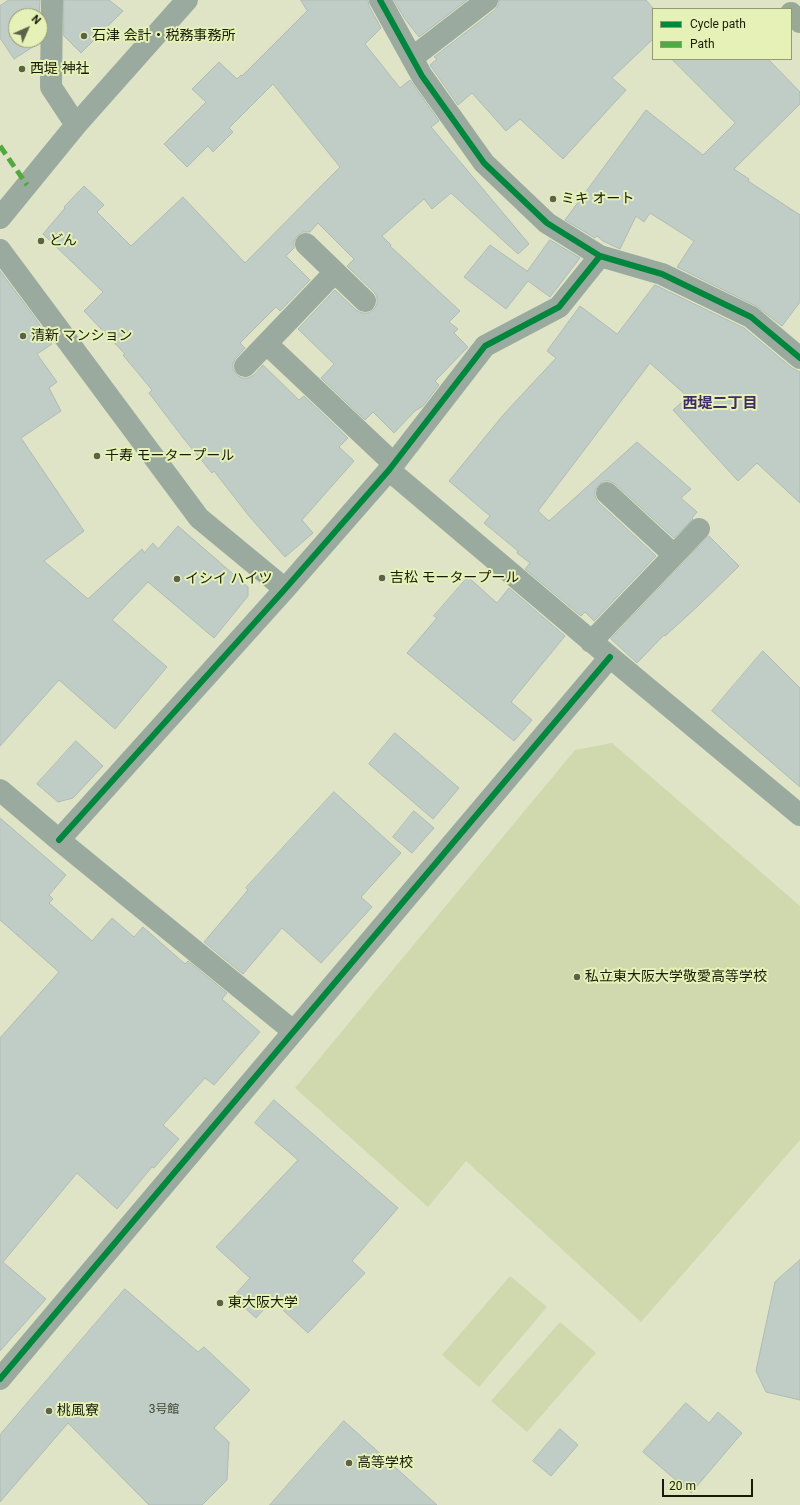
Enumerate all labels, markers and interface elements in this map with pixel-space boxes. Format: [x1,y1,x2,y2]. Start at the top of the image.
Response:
north arrow [8,8,48,48]
legend [652,8,792,60]
text: N [29,13,43,27]
text: Cycle path [690,17,746,31]
place label: 石津 会計・税務事務所 [92,28,235,44]
marker: 石津 会計・税務事務所 [79,31,89,41]
text: Path [690,37,715,51]
place label: 西堤 神社 [30,61,89,77]
marker: 西堤 神社 [17,64,27,74]
place label: ミキ オート [561,191,634,207]
marker: ミキ オート [548,194,558,204]
place label: どん [49,233,77,249]
marker: どん [36,236,46,246]
place label: 清新 マンション [31,328,132,344]
marker: 清新 マンション [18,331,28,341]
district label: 西堤二丁目 [683,395,757,413]
place label: 千寿 モータープール [105,448,234,464]
marker: 千寿 モータープール [92,451,102,461]
place label: 吉松 モータープール [390,570,519,586]
place label: イシイ ハイツ [185,571,272,587]
marker: 吉松 モータープール [377,573,387,583]
marker: イシイ ハイツ [172,574,182,584]
place label: 私立東大阪大学敬愛高等学校 [585,969,767,985]
marker: 私立東大阪大学敬愛高等学校 [572,972,582,982]
place label: 東大阪大学 [228,1295,298,1311]
marker: 東大阪大学 [215,1298,225,1308]
place label: 桃風寮 [57,1403,99,1419]
house number: 3号館 [149,1403,179,1417]
marker: 桃風寮 [44,1406,54,1416]
place label: 高等学校 [357,1455,413,1471]
marker: 高等学校 [344,1458,354,1468]
scale bar [664,1471,755,1497]
text: 20 m [669,1479,696,1493]

